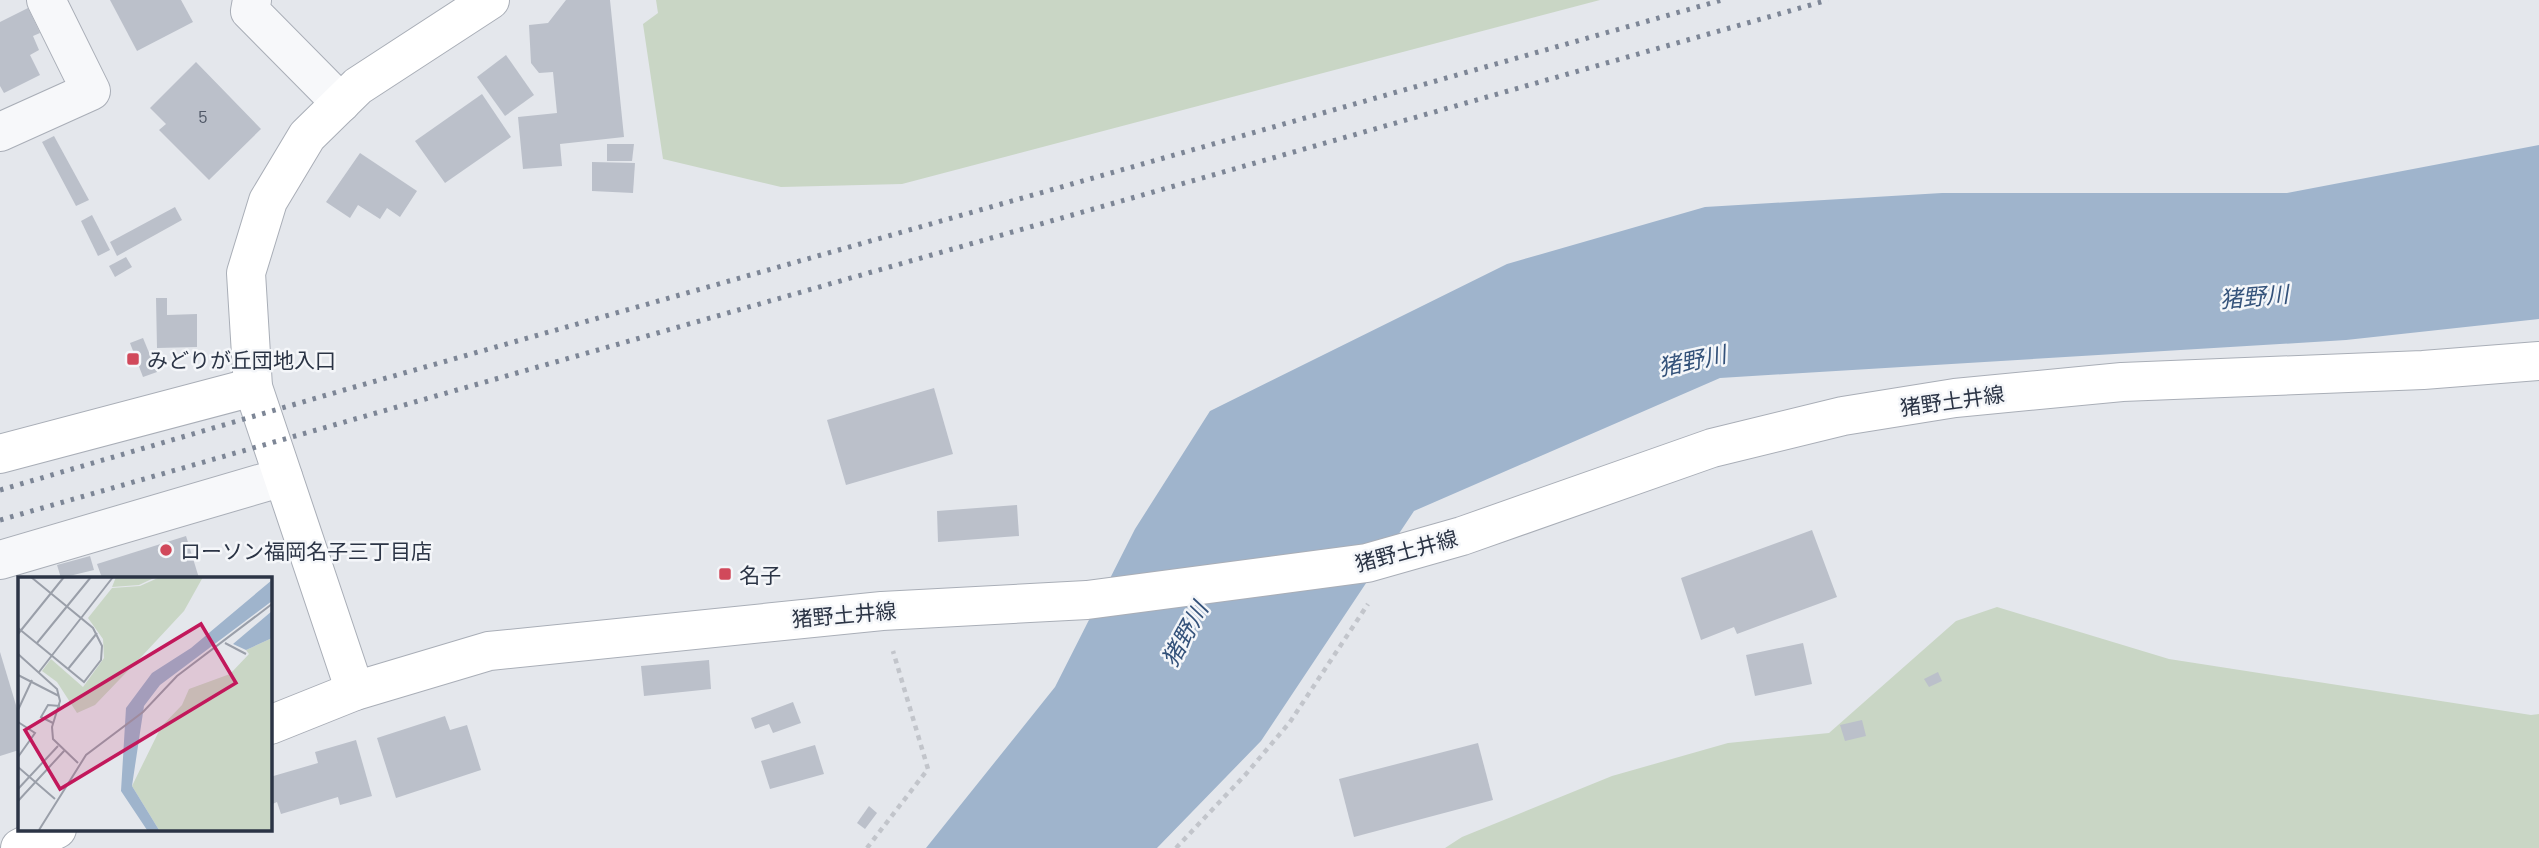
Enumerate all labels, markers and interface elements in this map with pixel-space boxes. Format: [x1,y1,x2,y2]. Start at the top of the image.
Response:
house number: 5 [198,105,208,127]
water label: 猪野川 [2218,279,2293,313]
water label: 猪野川 [1655,339,1732,381]
place label: みどりが丘団地入口 [147,347,336,372]
marker: みどりが丘団地入口 [125,351,141,367]
street label: 猪野土井線 [1898,380,2006,420]
street label: 猪野土井線 [1352,524,1460,576]
place label: ローソン福岡名子三丁目店 [180,538,432,563]
marker: ローソン福岡名子三丁目店 [158,542,174,558]
place label: 名子 [739,562,781,587]
marker: 名子 [717,566,733,582]
inset map [18,577,271,830]
water label: 猪野川 [1155,594,1214,671]
street label: 猪野土井線 [791,597,897,631]

